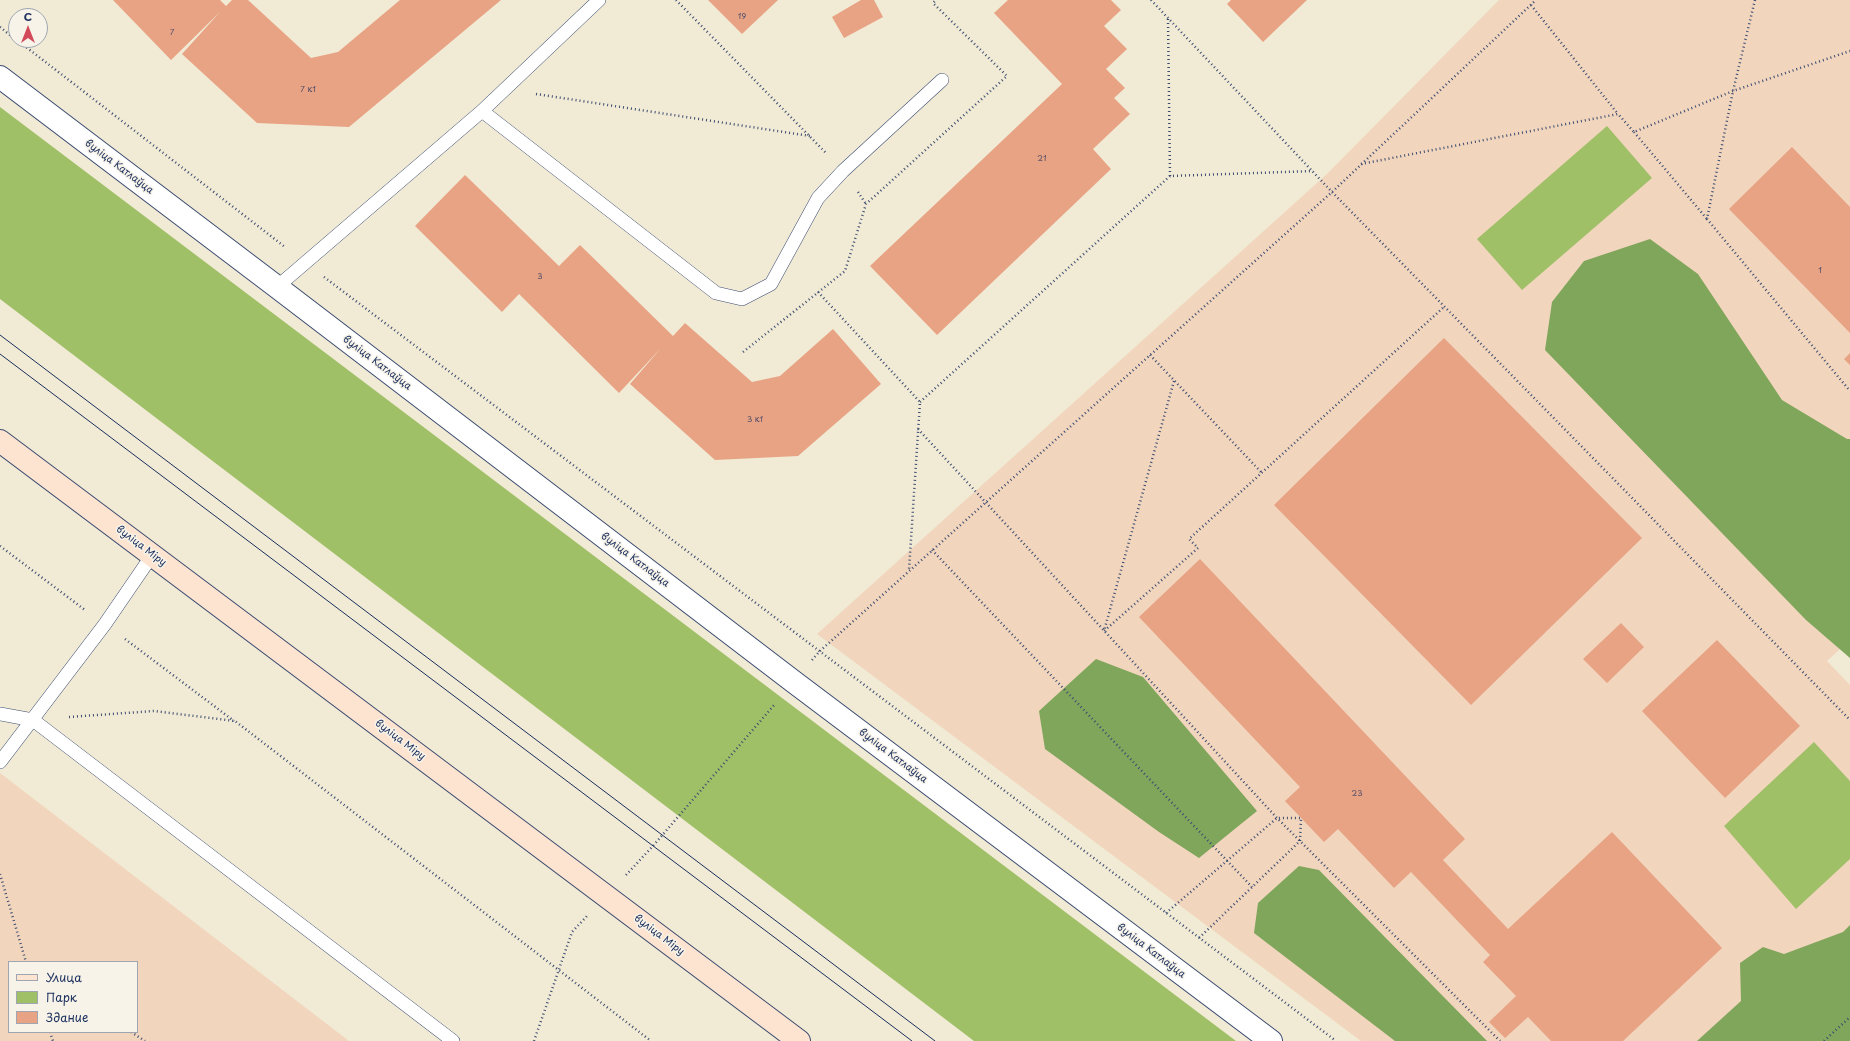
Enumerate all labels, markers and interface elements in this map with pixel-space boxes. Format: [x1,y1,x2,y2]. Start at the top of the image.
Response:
north arrow [8,8,48,48]
text: С [24,8,32,25]
house number: 19 [738,12,746,22]
house number: 7 [170,28,174,38]
house number: 7 к1 [300,85,316,95]
street label: вуліца Катлаўца [82,137,156,197]
house number: 21 [1037,154,1047,164]
house number: 1 [1818,266,1822,276]
house number: 3 [537,272,543,282]
street label: вуліца Катлаўца [340,333,414,393]
house number: 3 к1 [747,415,763,425]
street label: вуліца Міру [114,523,168,569]
street label: вуліца Катлаўца [598,530,672,590]
street label: вуліца Міру [373,717,427,763]
street label: вуліца Катлаўца [856,726,930,786]
house number: 23 [1352,789,1362,799]
street label: вуліца Міру [632,912,686,958]
street label: вуліца Катлаўца [1114,921,1188,981]
legend [8,961,138,1033]
text: Улица [46,968,82,986]
text: Парк [46,988,77,1006]
text: Здание [46,1008,88,1026]

